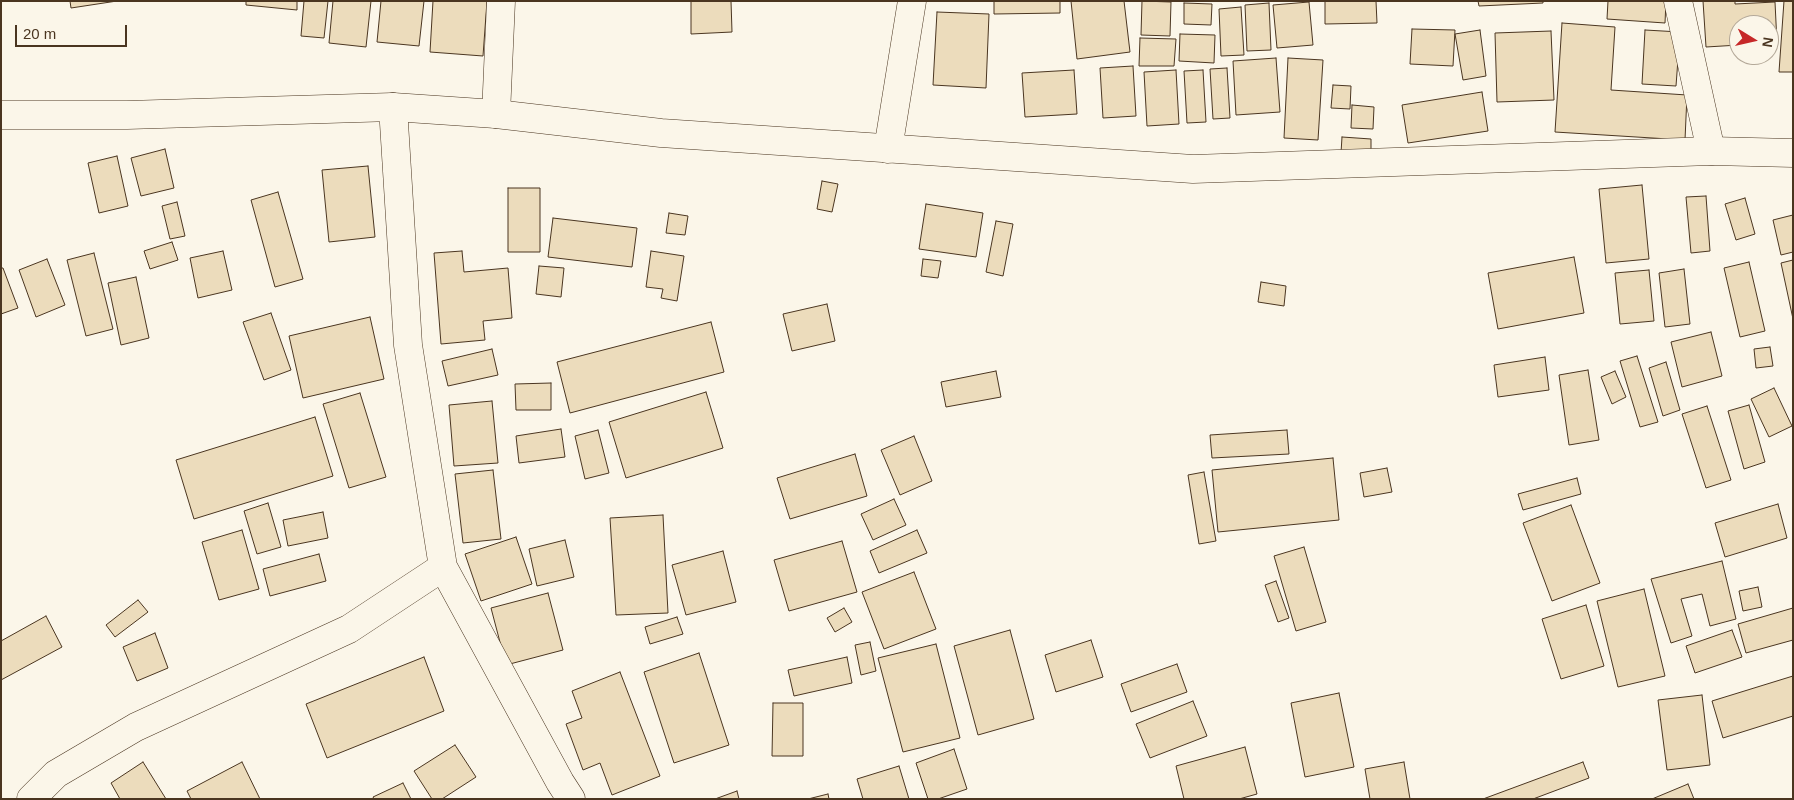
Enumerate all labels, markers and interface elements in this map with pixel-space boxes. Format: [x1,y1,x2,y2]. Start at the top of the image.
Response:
scale bar [18,15,130,47]
north arrow [1729,15,1779,65]
text: 20 m [23,25,56,42]
text: N [1759,36,1777,48]

